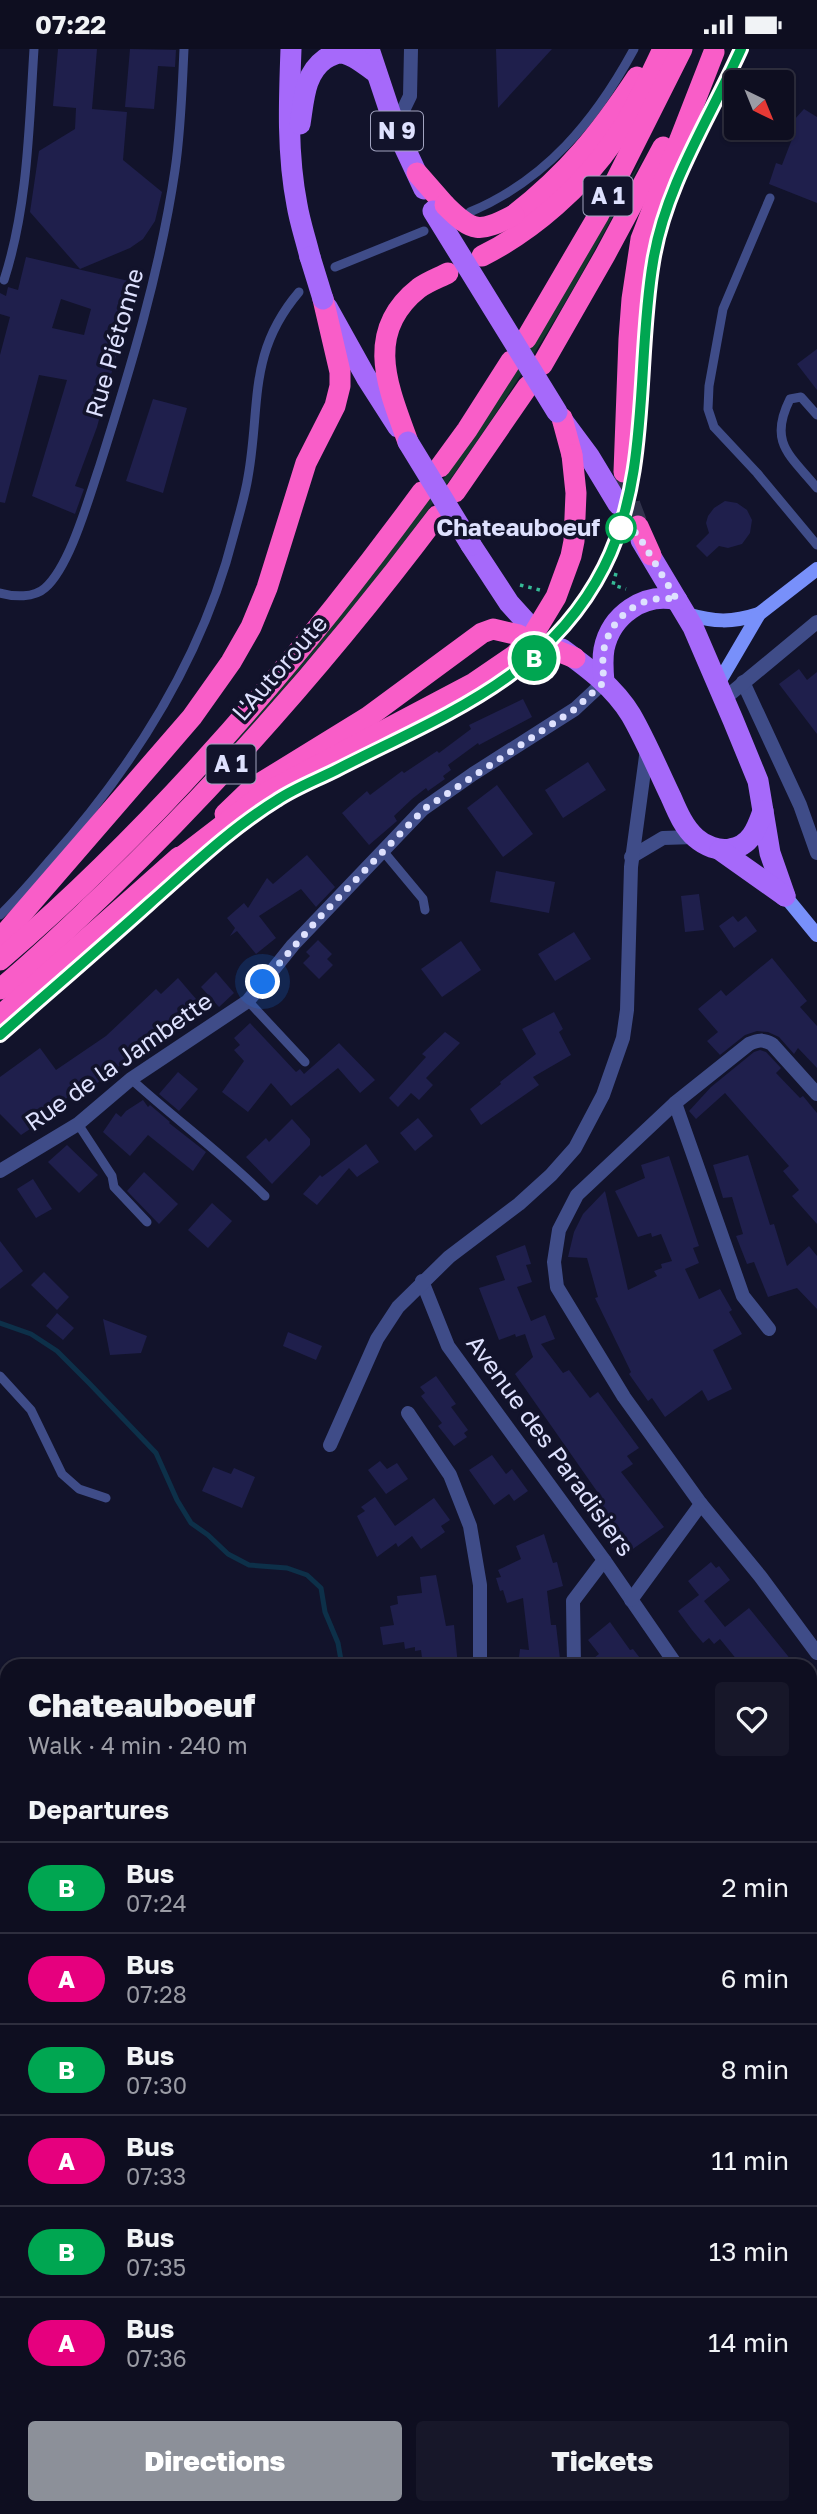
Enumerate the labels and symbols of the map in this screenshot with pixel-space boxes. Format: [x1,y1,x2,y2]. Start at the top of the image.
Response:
north arrow [724,70,794,140]
road number: N 9 [371,111,423,151]
road number: A 1 [584,177,632,215]
street label: Rue Piétonne [78,265,149,421]
place label: Chateauboeuf [436,512,600,541]
marker: Chateauboeuf [606,513,636,543]
street label: L'Autoroute [225,608,333,726]
line badge: B [511,635,557,681]
road number: A 1 [206,744,256,783]
your location [245,964,280,999]
street label: Rue de la Jambette [19,985,217,1136]
street label: Avenue des Paradisiers [461,1329,641,1561]

